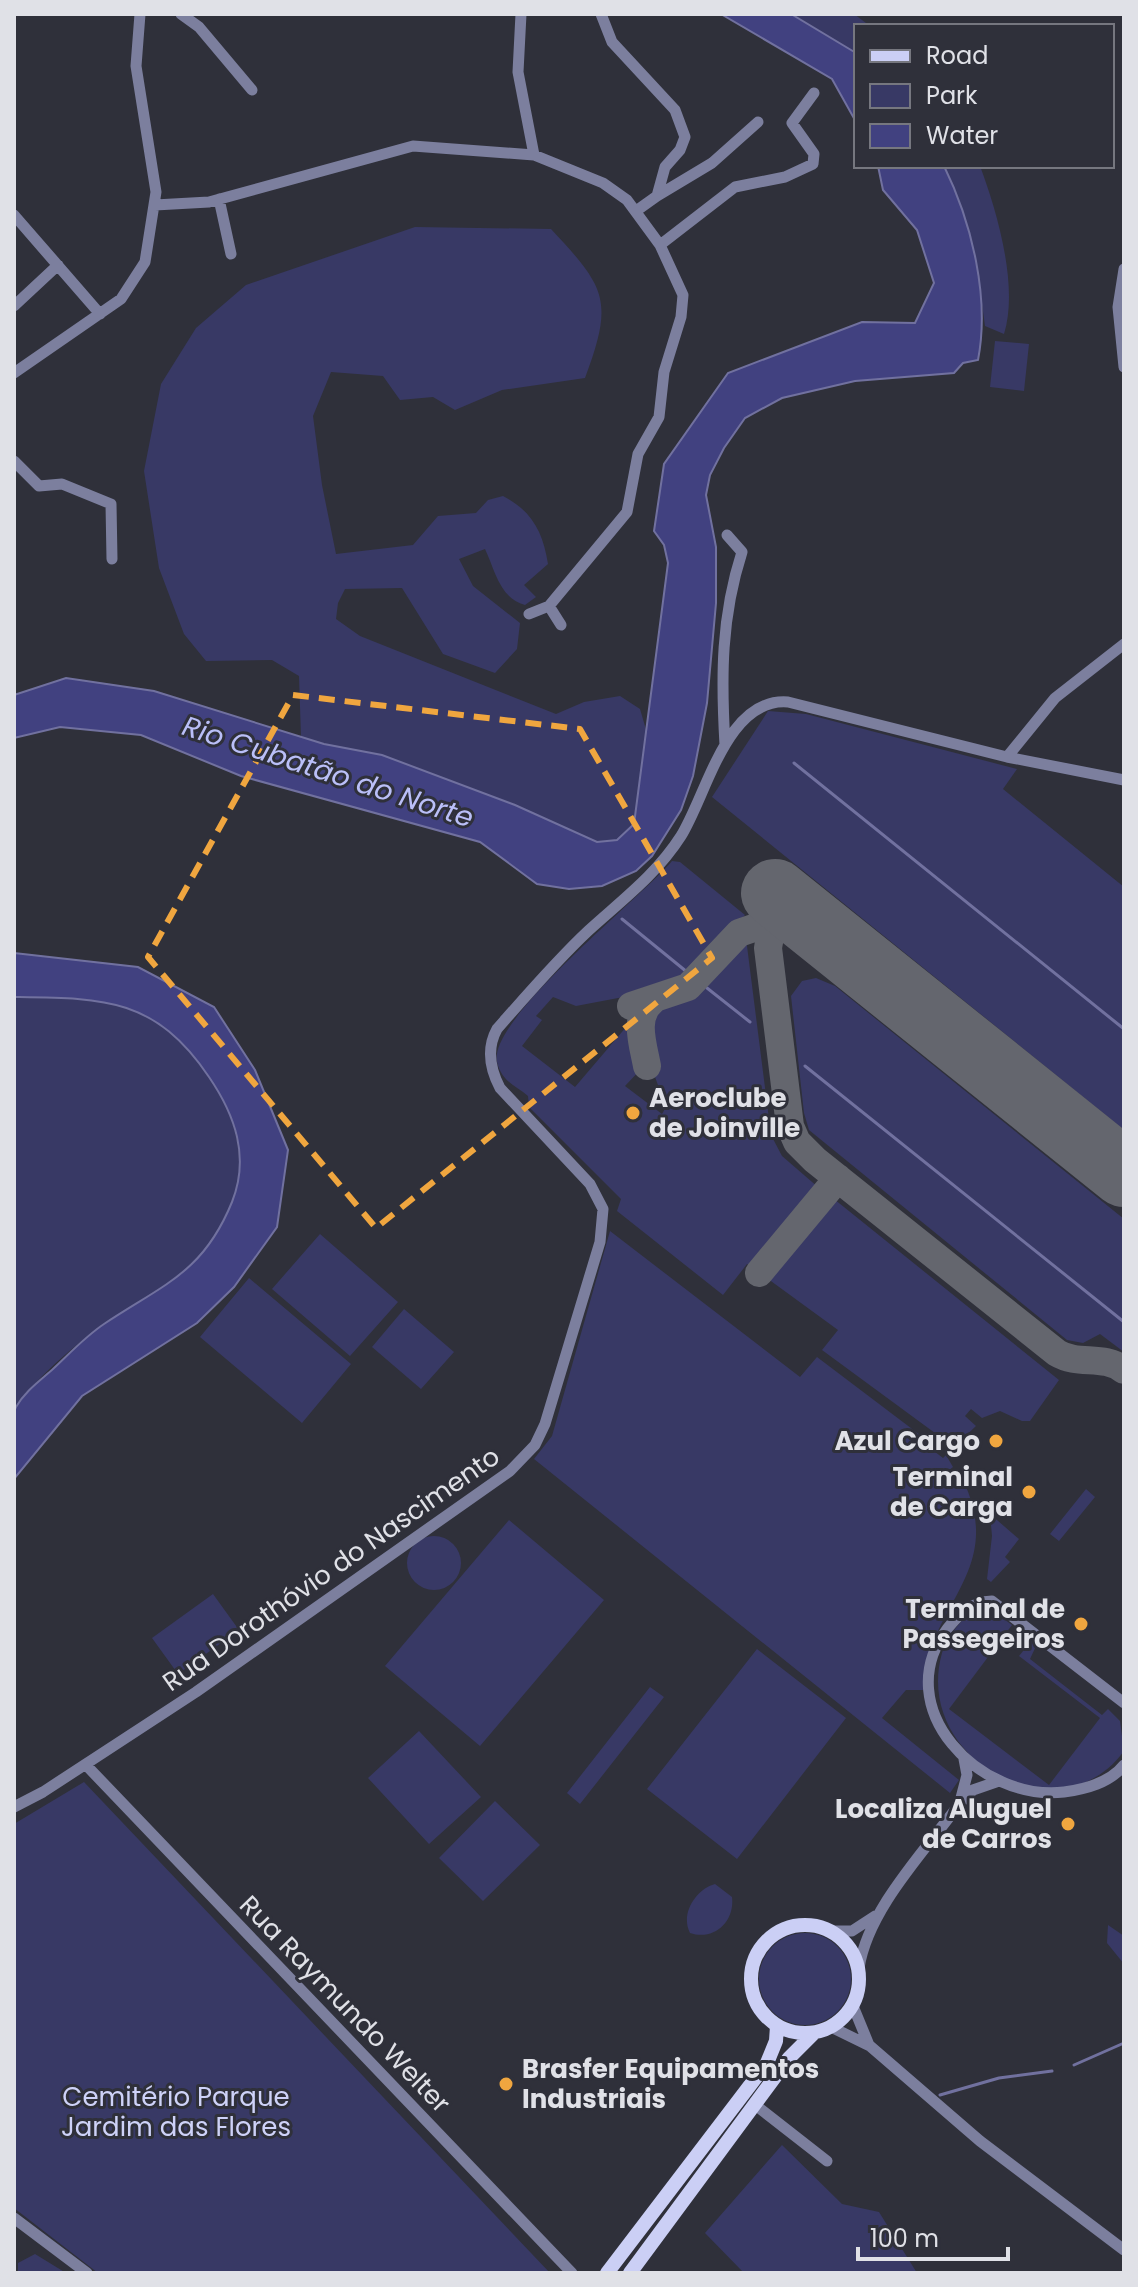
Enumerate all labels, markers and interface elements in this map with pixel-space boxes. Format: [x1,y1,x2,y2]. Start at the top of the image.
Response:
legend [854,24,1114,168]
text: Road [926,39,988,72]
text: Park [926,79,978,112]
text: Water [926,119,998,152]
water label: Rio Cubatão do Norte [178,707,478,837]
place label: Aeroclube de Joinville [649,1080,800,1146]
marker: Aeroclube de Joinville [624,1104,642,1122]
place label: Azul Cargo [834,1423,980,1459]
marker: Azul Cargo [987,1432,1005,1450]
street label: Rua Dorothóvio do Nascimento [155,1438,507,1700]
place label: Terminal de Carga [890,1459,1013,1525]
marker: Terminal de Carga [1020,1483,1038,1501]
place label: Terminal de Passegeiros [903,1591,1065,1657]
marker: Terminal de Passegeiros [1072,1615,1090,1633]
place label: Localiza Aluguel de Carros [835,1791,1052,1857]
marker: Localiza Aluguel de Carros [1059,1815,1077,1833]
street label: Rua Raymundo Welter [232,1887,458,2121]
place label: Brasfer Equipamentos Industriais [522,2051,819,2117]
marker: Brasfer Equipamentos Industriais [497,2075,515,2093]
park label: Cemitério Parque Jardim das Flores [61,2079,291,2145]
scale bar [858,2211,1008,2261]
text: 100 m [870,2222,939,2255]

